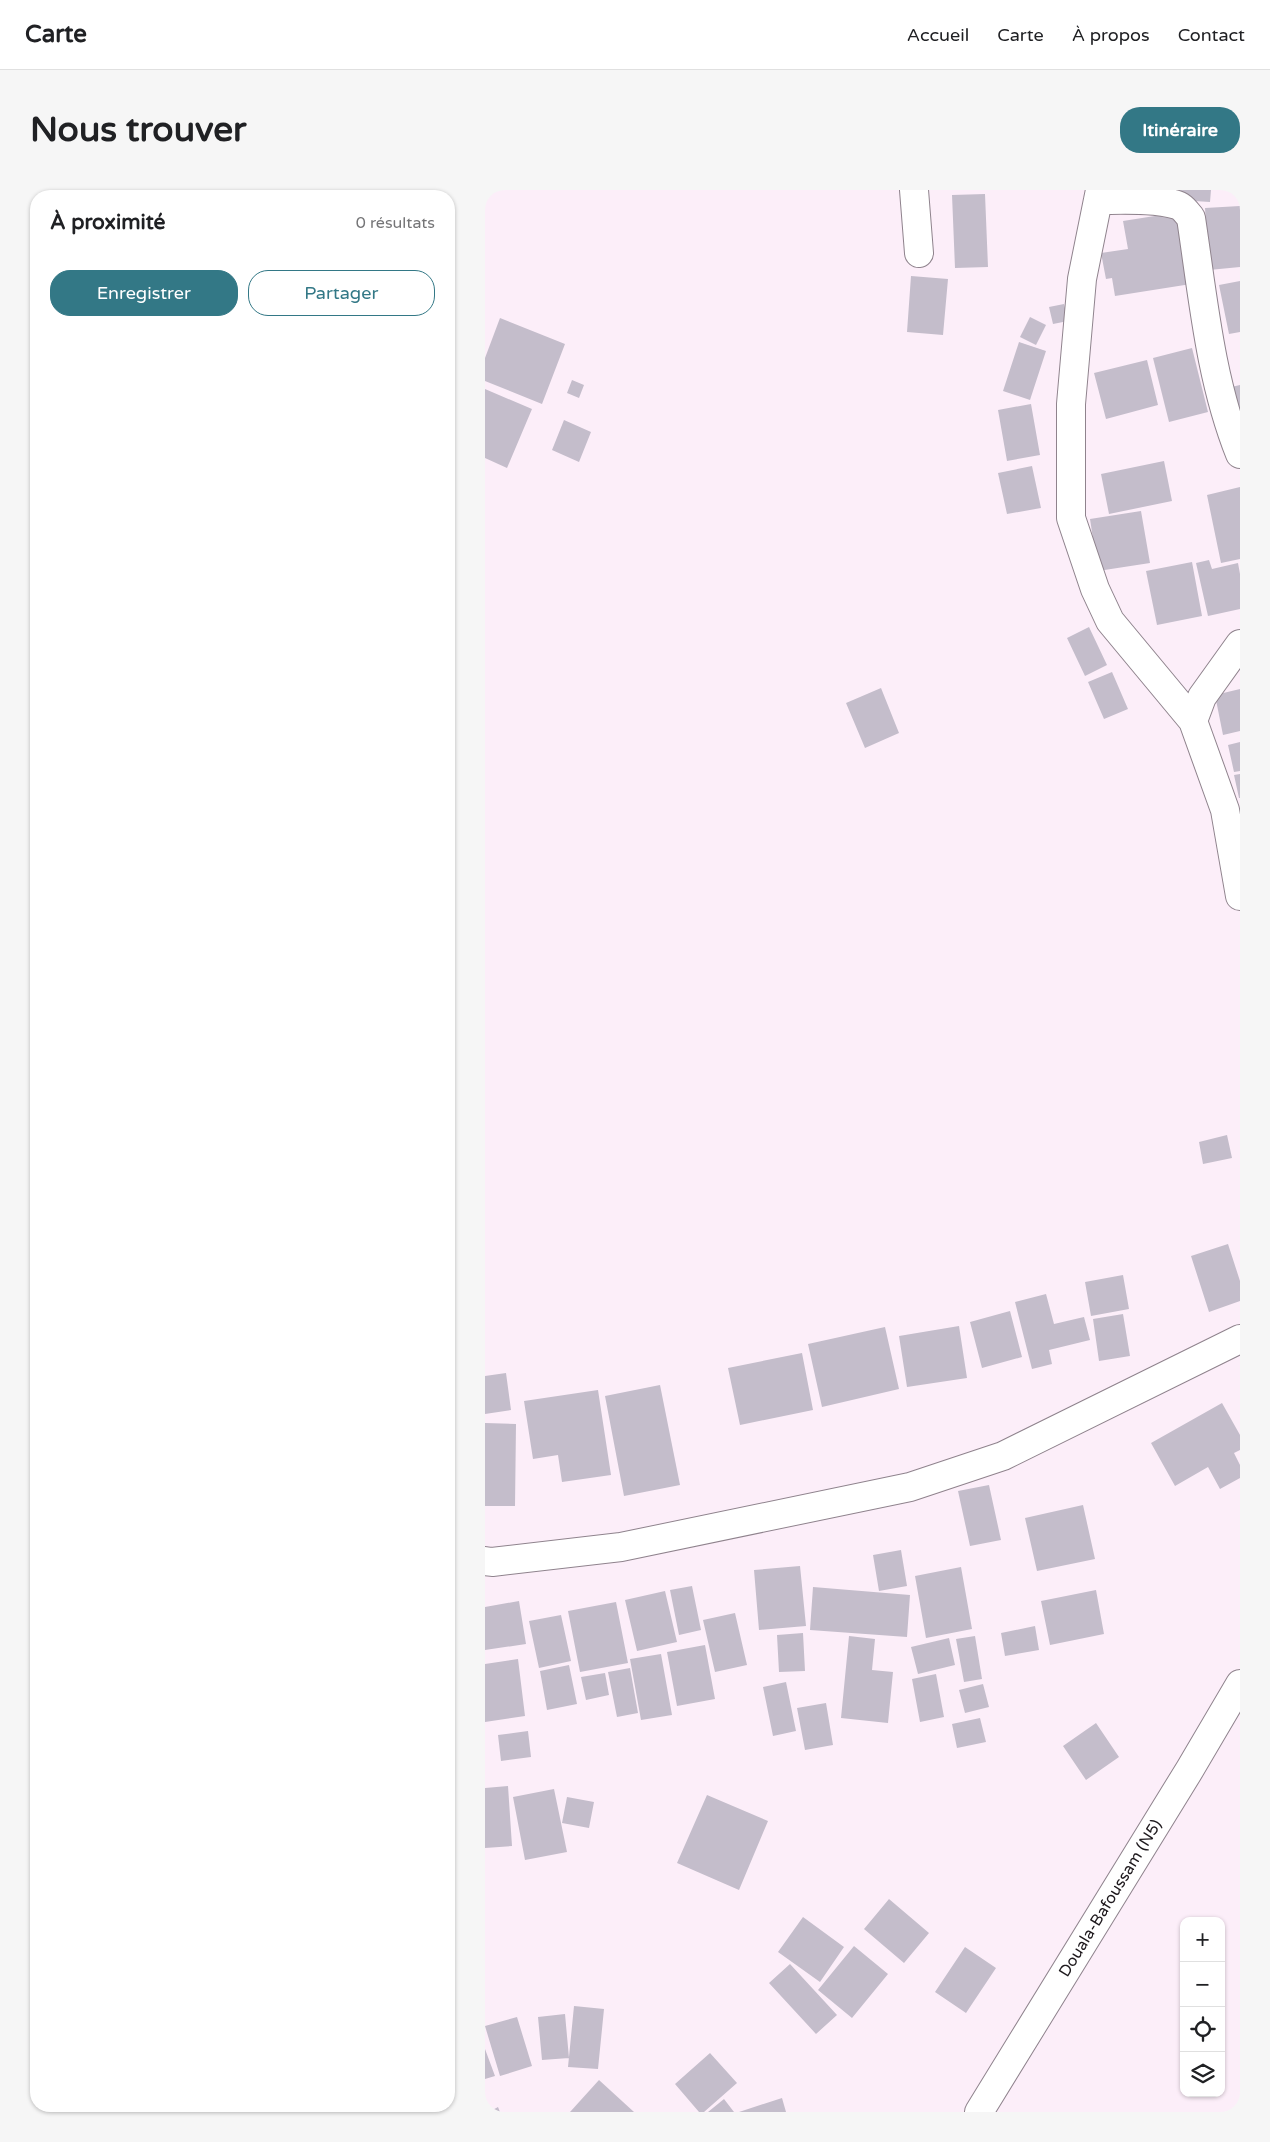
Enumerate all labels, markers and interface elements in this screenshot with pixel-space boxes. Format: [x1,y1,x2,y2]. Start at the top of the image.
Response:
text: Carte [25,20,87,49]
text: Accueil [907,24,969,46]
text: Carte [997,24,1044,46]
text: À propos [1072,24,1150,46]
text: Contact [1178,24,1245,46]
button: Itinéraire [1120,107,1240,153]
text: Nous trouver [30,109,246,151]
text: À proximité [50,210,165,235]
text: 0 résultats [356,213,435,233]
button: Enregistrer [50,270,238,316]
button: Partager [248,270,435,316]
street label: Douala-Bafoussam (N5) [1055,1816,1166,1981]
map controls [1180,1917,1225,2097]
button: + [1180,1917,1225,1962]
button: − [1180,1962,1225,2007]
button: locate [1180,2007,1225,2052]
button: layers [1180,2052,1225,2097]

